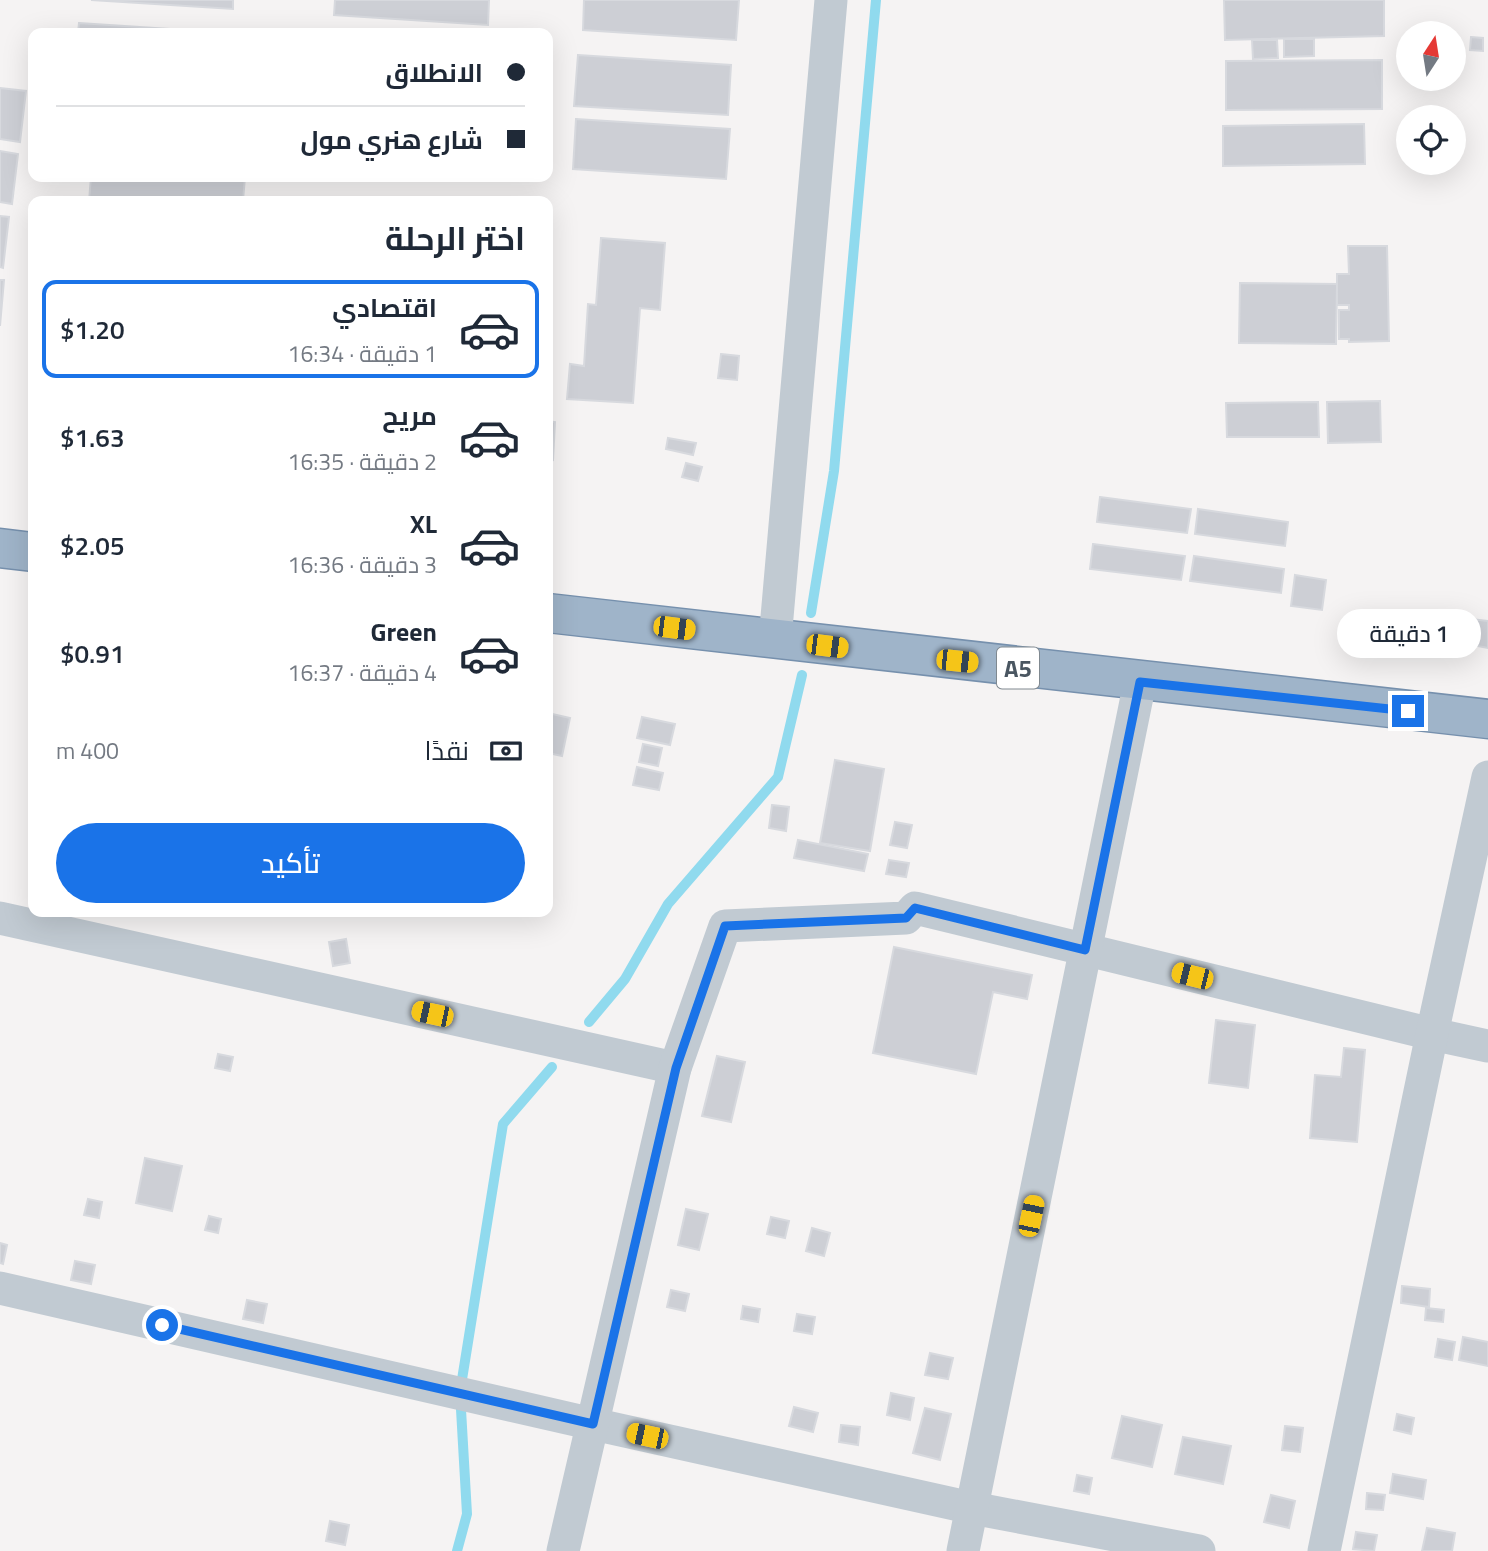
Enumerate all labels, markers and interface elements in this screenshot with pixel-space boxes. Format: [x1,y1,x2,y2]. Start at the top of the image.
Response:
north arrow [1396,21,1466,91]
map controls [1396,21,1466,175]
text: الانطلاق [385,53,483,92]
button: locate [1396,105,1466,175]
text: شارع هنري مول [301,120,483,159]
text: اختر الرحلة [385,214,525,262]
text: اقتصادي [332,288,437,327]
icon: car [458,298,521,361]
text: $1.20 [60,310,124,349]
text: 1 دقيقة · 16:34 [288,336,437,371]
text: مريح [382,396,437,435]
icon: car [458,406,521,469]
text: $1.63 [60,418,124,457]
text: 2 دقيقة · 16:35 [288,444,437,479]
text: XL [410,504,437,543]
icon: car [458,514,521,577]
text: $2.05 [60,526,124,565]
text: 3 دقيقة · 16:36 [288,547,437,582]
callout: 1 دقيقة [1336,610,1480,658]
text: Green [371,612,437,651]
car [652,615,697,641]
text: 1 دقيقة [1369,616,1449,651]
icon: car [458,622,521,685]
car [805,633,850,659]
text: $0.91 [60,634,124,673]
car [936,648,979,674]
road number: A5 [997,648,1039,688]
text: 4 دقيقة · 16:37 [288,655,437,690]
route end [1392,695,1424,727]
text: نقدًا [425,731,469,770]
icon: cash [487,732,525,770]
text: 400 m [56,733,119,768]
button: تأكيد [56,823,525,903]
car [1170,961,1215,991]
car [410,999,455,1029]
car [1017,1193,1046,1239]
route start [146,1309,178,1341]
car [625,1421,670,1451]

